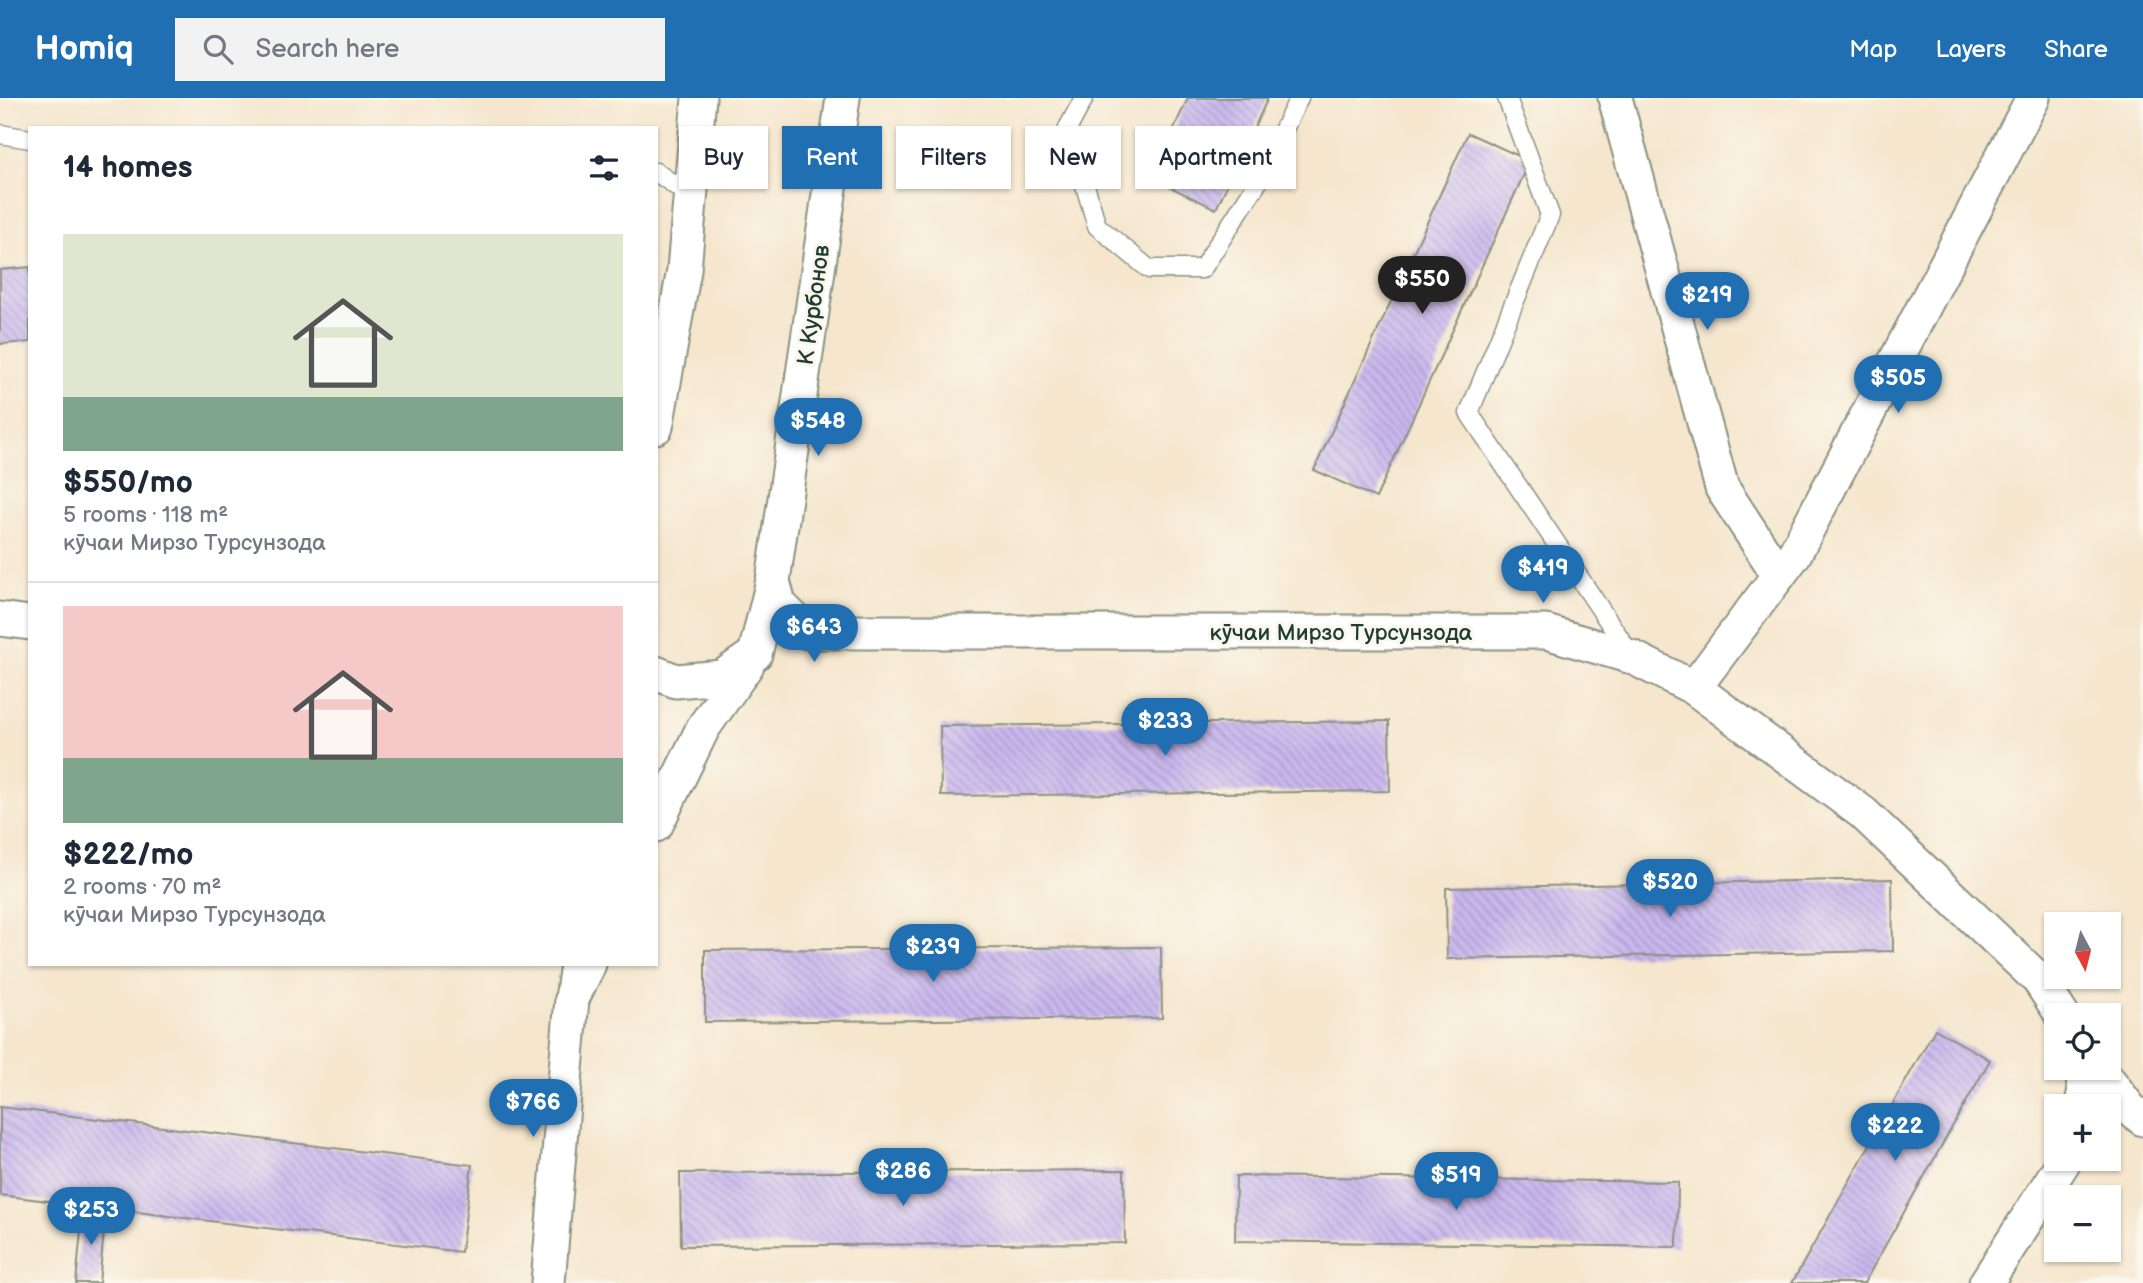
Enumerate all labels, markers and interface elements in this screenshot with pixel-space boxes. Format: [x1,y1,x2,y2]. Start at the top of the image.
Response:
search box [175,18,665,81]
text: Homiq [35,29,133,69]
icon: search [199,30,237,68]
text: Search here [255,34,400,65]
text: Map [1849,35,1897,64]
text: Layers [1935,35,2006,64]
text: Share [2044,35,2108,64]
chip: Buy [679,126,768,189]
chip: Rent [782,126,882,189]
chip: Filters [896,126,1011,189]
chip: New [1025,126,1121,189]
chip: Apartment [1135,126,1296,189]
icon: filters [585,149,623,187]
text: 14 homes [63,150,192,186]
street label: К Курбонов [792,243,836,367]
pin: $550 [1381,256,1463,316]
text: $550 [1394,265,1450,293]
pin: $219 [1666,272,1748,332]
icon: home [280,280,406,406]
text: $219 [1681,281,1733,309]
pin: $505 [1857,356,1939,415]
text: $505 [1870,364,1926,392]
pin: $548 [777,398,859,458]
text: $548 [790,407,846,435]
text: $550/mo [63,465,193,501]
text: 5 rooms · 118 m² [63,501,228,529]
text: кӯчаи Мирзо Турсунзода [63,529,326,557]
pin: $419 [1502,546,1584,605]
text: $419 [1517,554,1569,582]
pin: $643 [773,604,855,664]
text: $643 [786,613,842,641]
street label: кӯчаи Мирзо Турсунзода [1210,619,1473,647]
icon: home [280,652,406,778]
pin: $233 [1124,698,1206,758]
text: $233 [1137,707,1193,735]
text: $222/mo [63,837,193,873]
pin: $520 [1629,860,1711,919]
text: $520 [1642,868,1698,896]
text: 2 rooms · 70 m² [63,873,222,901]
text: кӯчаи Мирзо Турсунзода [63,901,326,929]
north arrow [2044,912,2121,989]
map controls [2044,912,2121,1262]
pin: $239 [892,924,974,984]
text: $239 [905,933,961,961]
button: locate [2044,1003,2121,1080]
pin: $766 [492,1080,574,1139]
text: $766 [505,1088,561,1116]
button: + [2044,1094,2121,1171]
pin: $222 [1854,1104,1936,1163]
text: $222 [1867,1112,1923,1140]
pin: $286 [862,1148,944,1208]
pin: $519 [1415,1152,1497,1212]
text: $286 [875,1157,931,1185]
text: $519 [1430,1161,1482,1189]
button: − [2044,1185,2121,1262]
pin: $253 [50,1188,132,1247]
text: $253 [63,1196,119,1224]

